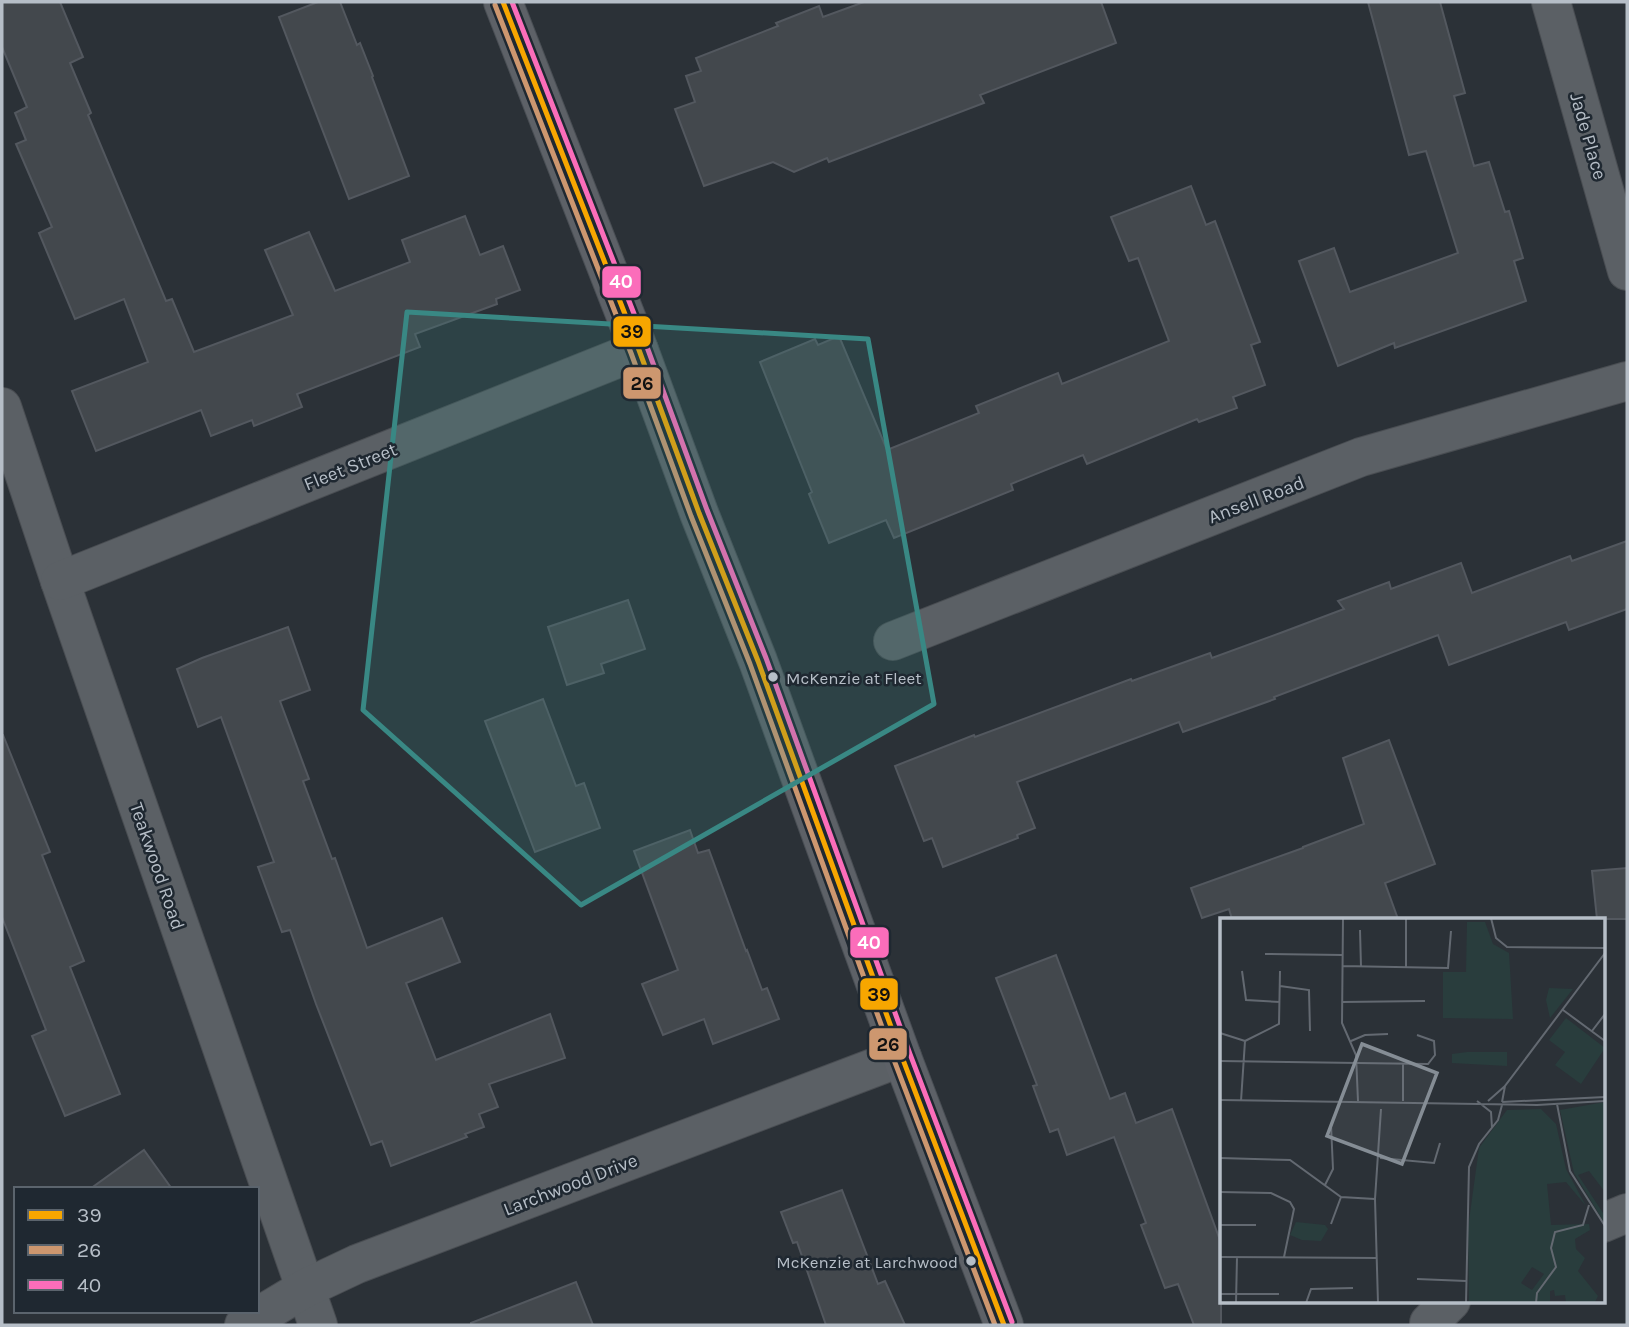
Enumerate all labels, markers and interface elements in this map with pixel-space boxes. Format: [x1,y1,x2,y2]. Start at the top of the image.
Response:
street label: Jade Place [1565,90,1611,182]
line badge: 40 [601,265,642,299]
text: 40 [609,271,633,293]
line badge: 39 [612,315,652,348]
text: 39 [620,321,644,343]
line badge: 26 [622,366,662,400]
text: 26 [630,373,654,395]
street label: Fleet Street [301,438,400,496]
street label: Ansell Road [1205,472,1307,528]
place label: McKenzie at Fleet [786,668,922,688]
marker: McKenzie at Fleet [766,670,780,684]
street label: Teakwood Road [125,800,189,933]
inset map [1220,918,1604,1302]
line badge: 40 [849,926,890,959]
text: 40 [857,932,881,954]
line badge: 39 [859,977,899,1011]
text: 39 [867,984,891,1006]
line badge: 26 [868,1027,908,1061]
text: 26 [876,1034,900,1056]
street label: Larchwood Drive [500,1149,641,1221]
legend [14,1187,259,1313]
text: 39 [77,1203,102,1227]
text: 26 [77,1238,101,1262]
place label: McKenzie at Larchwood [776,1252,958,1272]
marker: McKenzie at Larchwood [964,1254,978,1268]
text: 40 [77,1273,101,1297]

